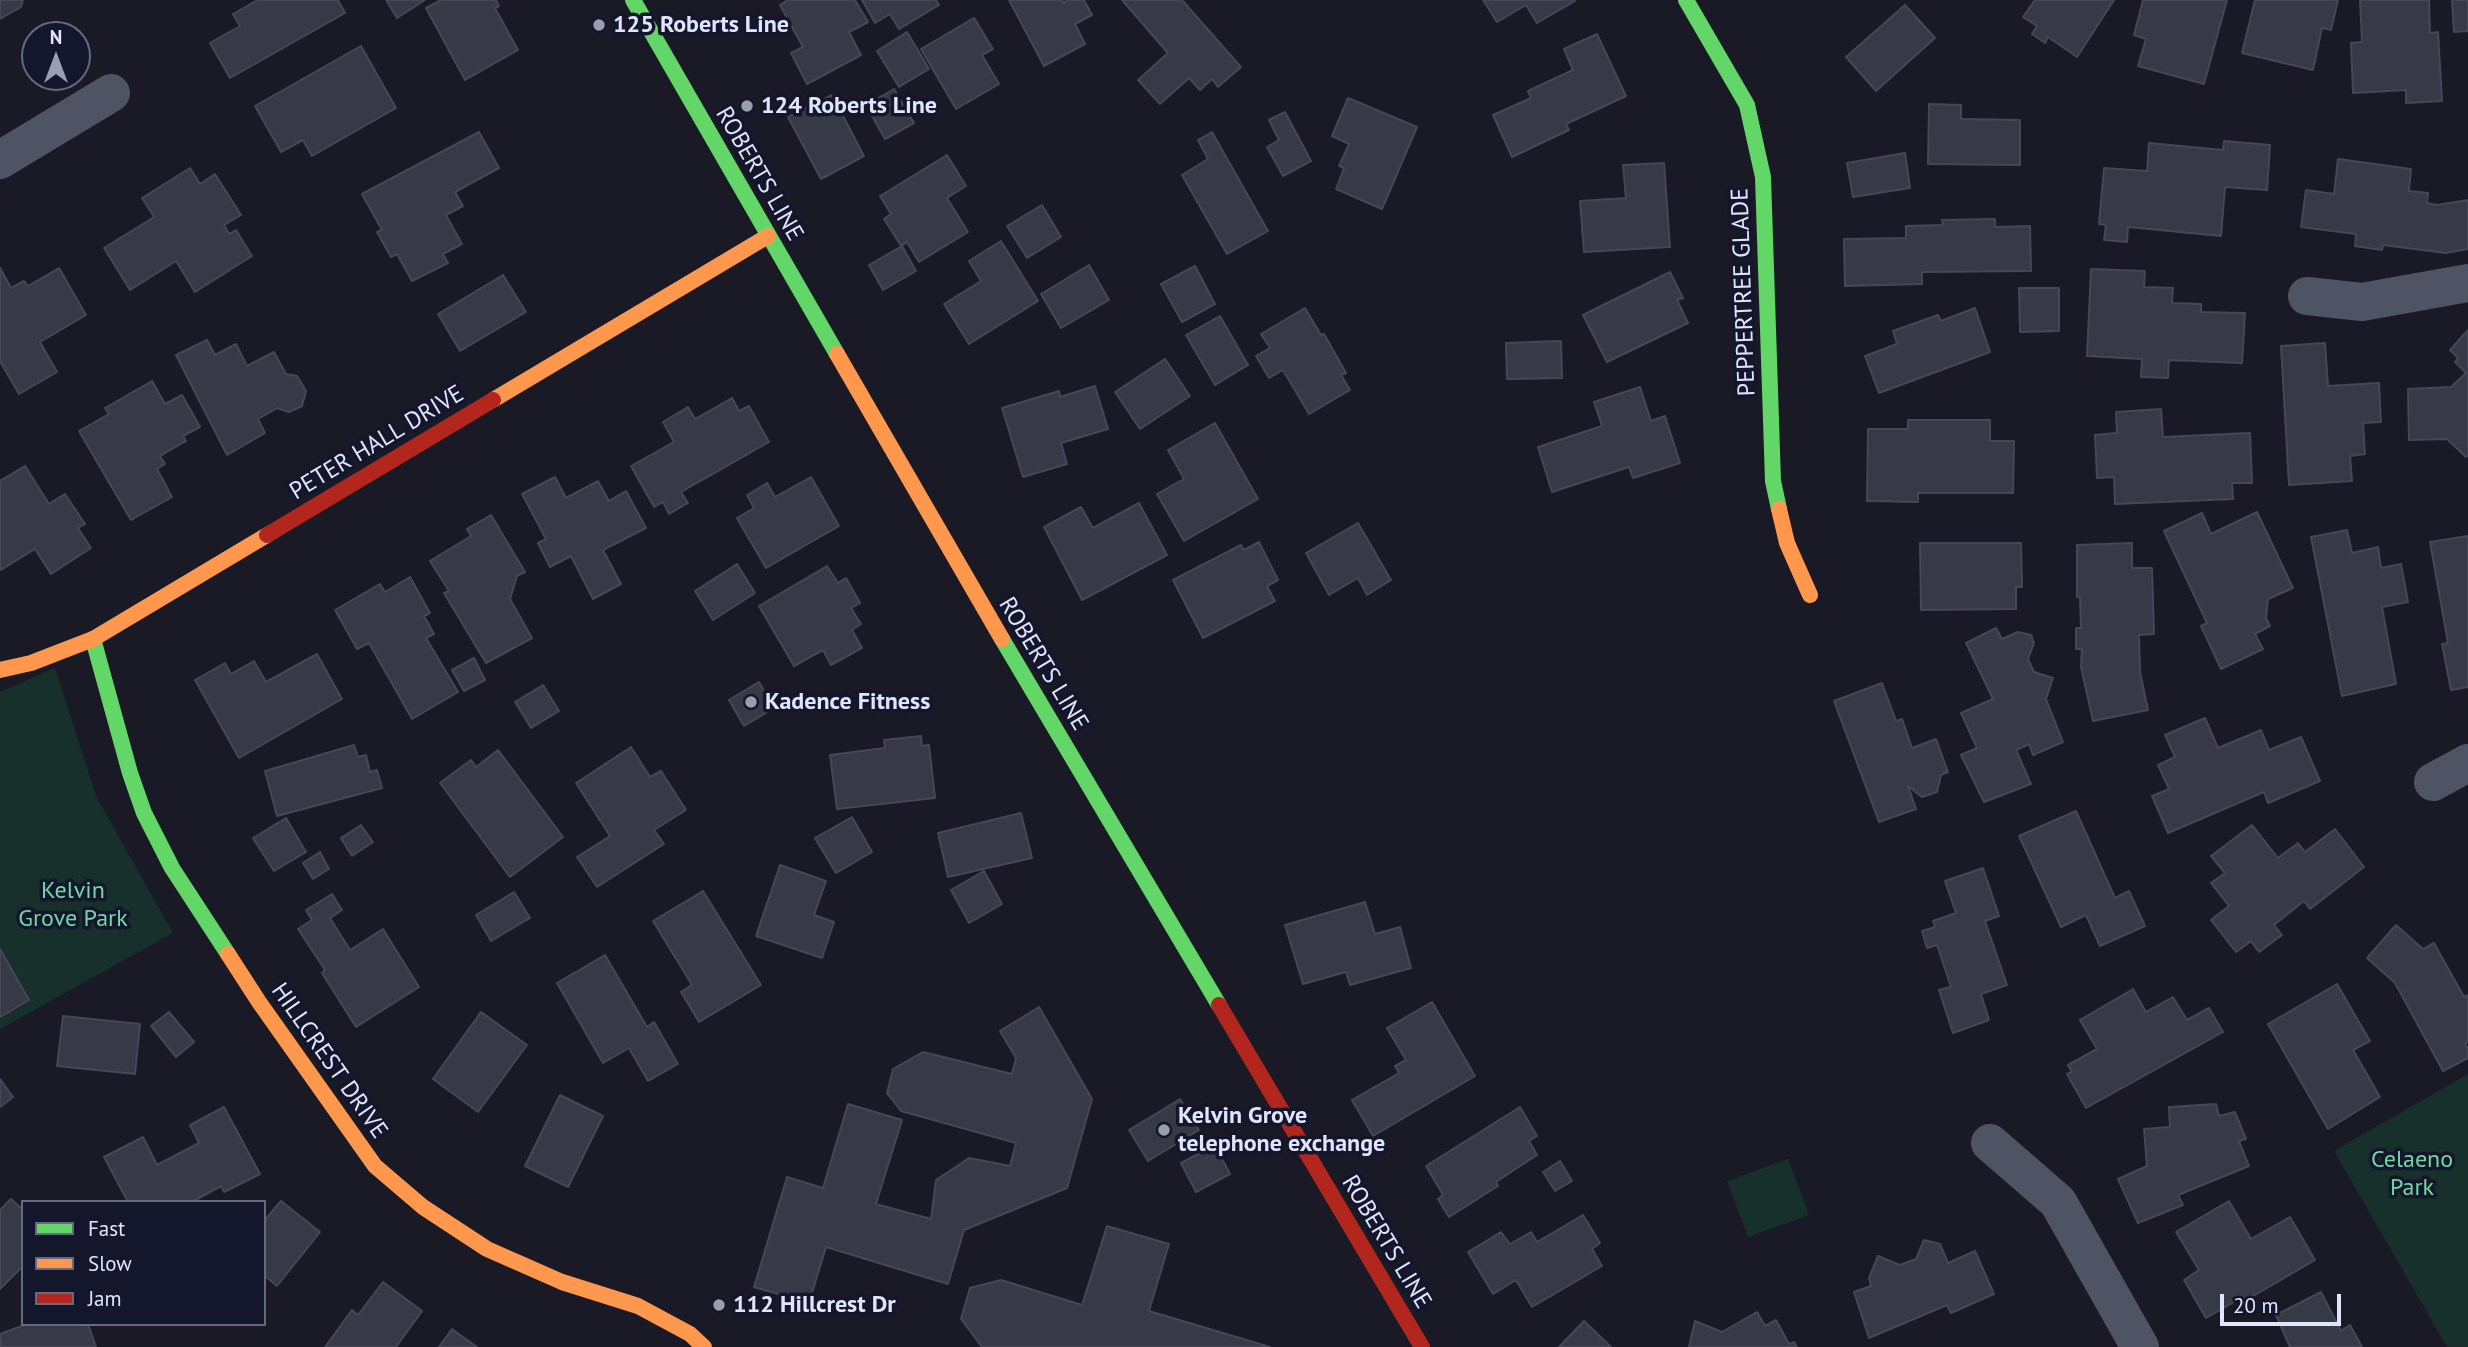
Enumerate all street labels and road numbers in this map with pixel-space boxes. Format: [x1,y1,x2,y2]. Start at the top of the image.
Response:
street label: ROBERTS LINE [709,102,809,246]
street label: PEPPERTREE GLADE [1726,187,1762,397]
street label: PETER HALL DRIVE [285,380,469,506]
street label: ROBERTS LINE [992,592,1094,736]
street label: HILLCREST DRIVE [265,978,393,1144]
street label: ROBERTS LINE [1335,1170,1437,1314]

